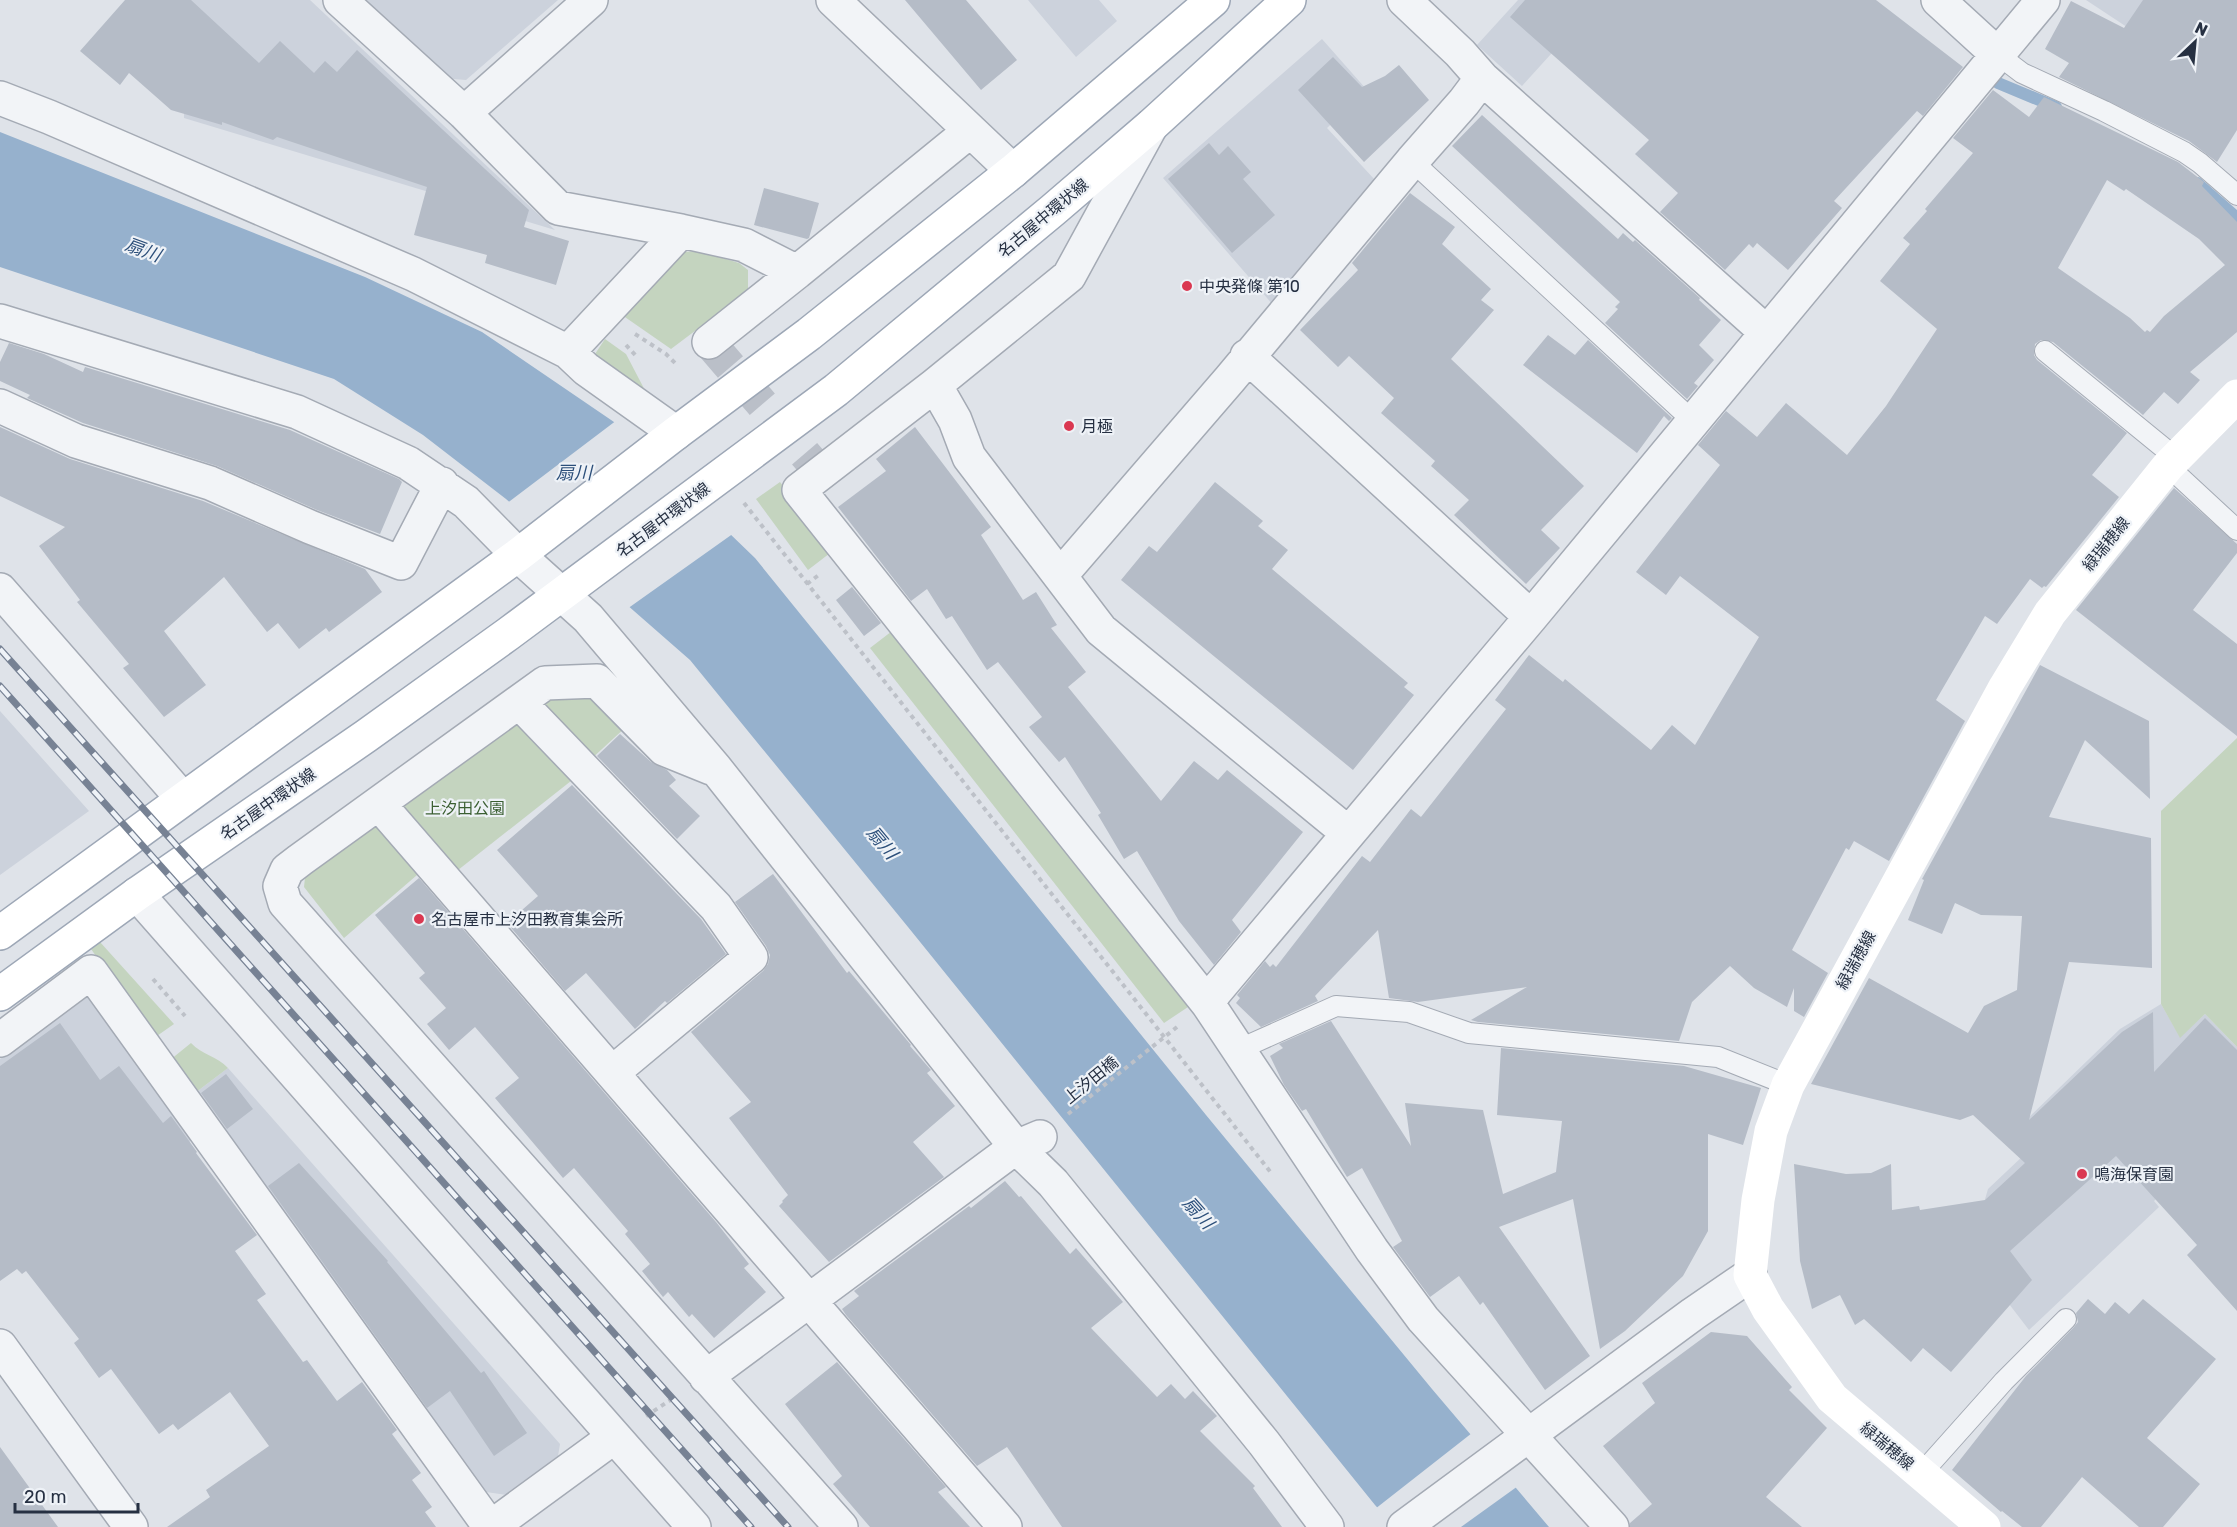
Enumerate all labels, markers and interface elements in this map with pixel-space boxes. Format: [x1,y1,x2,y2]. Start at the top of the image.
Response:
north arrow [2165,12,2225,72]
text: N [2192,18,2211,40]
street label: 名古屋中環状線 [994,175,1092,261]
water label: 扇川 [122,234,166,267]
place label: 中央発條 第10 [1199,277,1300,296]
marker: 中央発條 第10 [1180,279,1194,293]
place label: 月極 [1081,417,1113,436]
marker: 月極 [1062,419,1076,433]
water label: 扇川 [556,462,594,484]
street label: 名古屋中環状線 [613,479,713,561]
street label: 緑瑞穂線 [2078,513,2134,575]
street label: 名古屋中環状線 [217,764,319,844]
park label: 上汐田公園 [425,799,505,818]
water label: 扇川 [862,822,903,865]
place label: 名古屋市上汐田教育集会所 [431,910,623,929]
marker: 名古屋市上汐田教育集会所 [412,912,426,926]
street label: 緑瑞穂線 [1832,927,1880,993]
street label: 上汐田橋 [1060,1052,1122,1108]
place label: 鳴海保育園 [2094,1165,2174,1184]
marker: 鳴海保育園 [2075,1167,2089,1181]
water label: 扇川 [1178,1192,1220,1235]
street label: 緑瑞穂線 [1856,1418,1918,1474]
scale bar [15,1476,138,1514]
text: 20 m [24,1486,66,1508]

